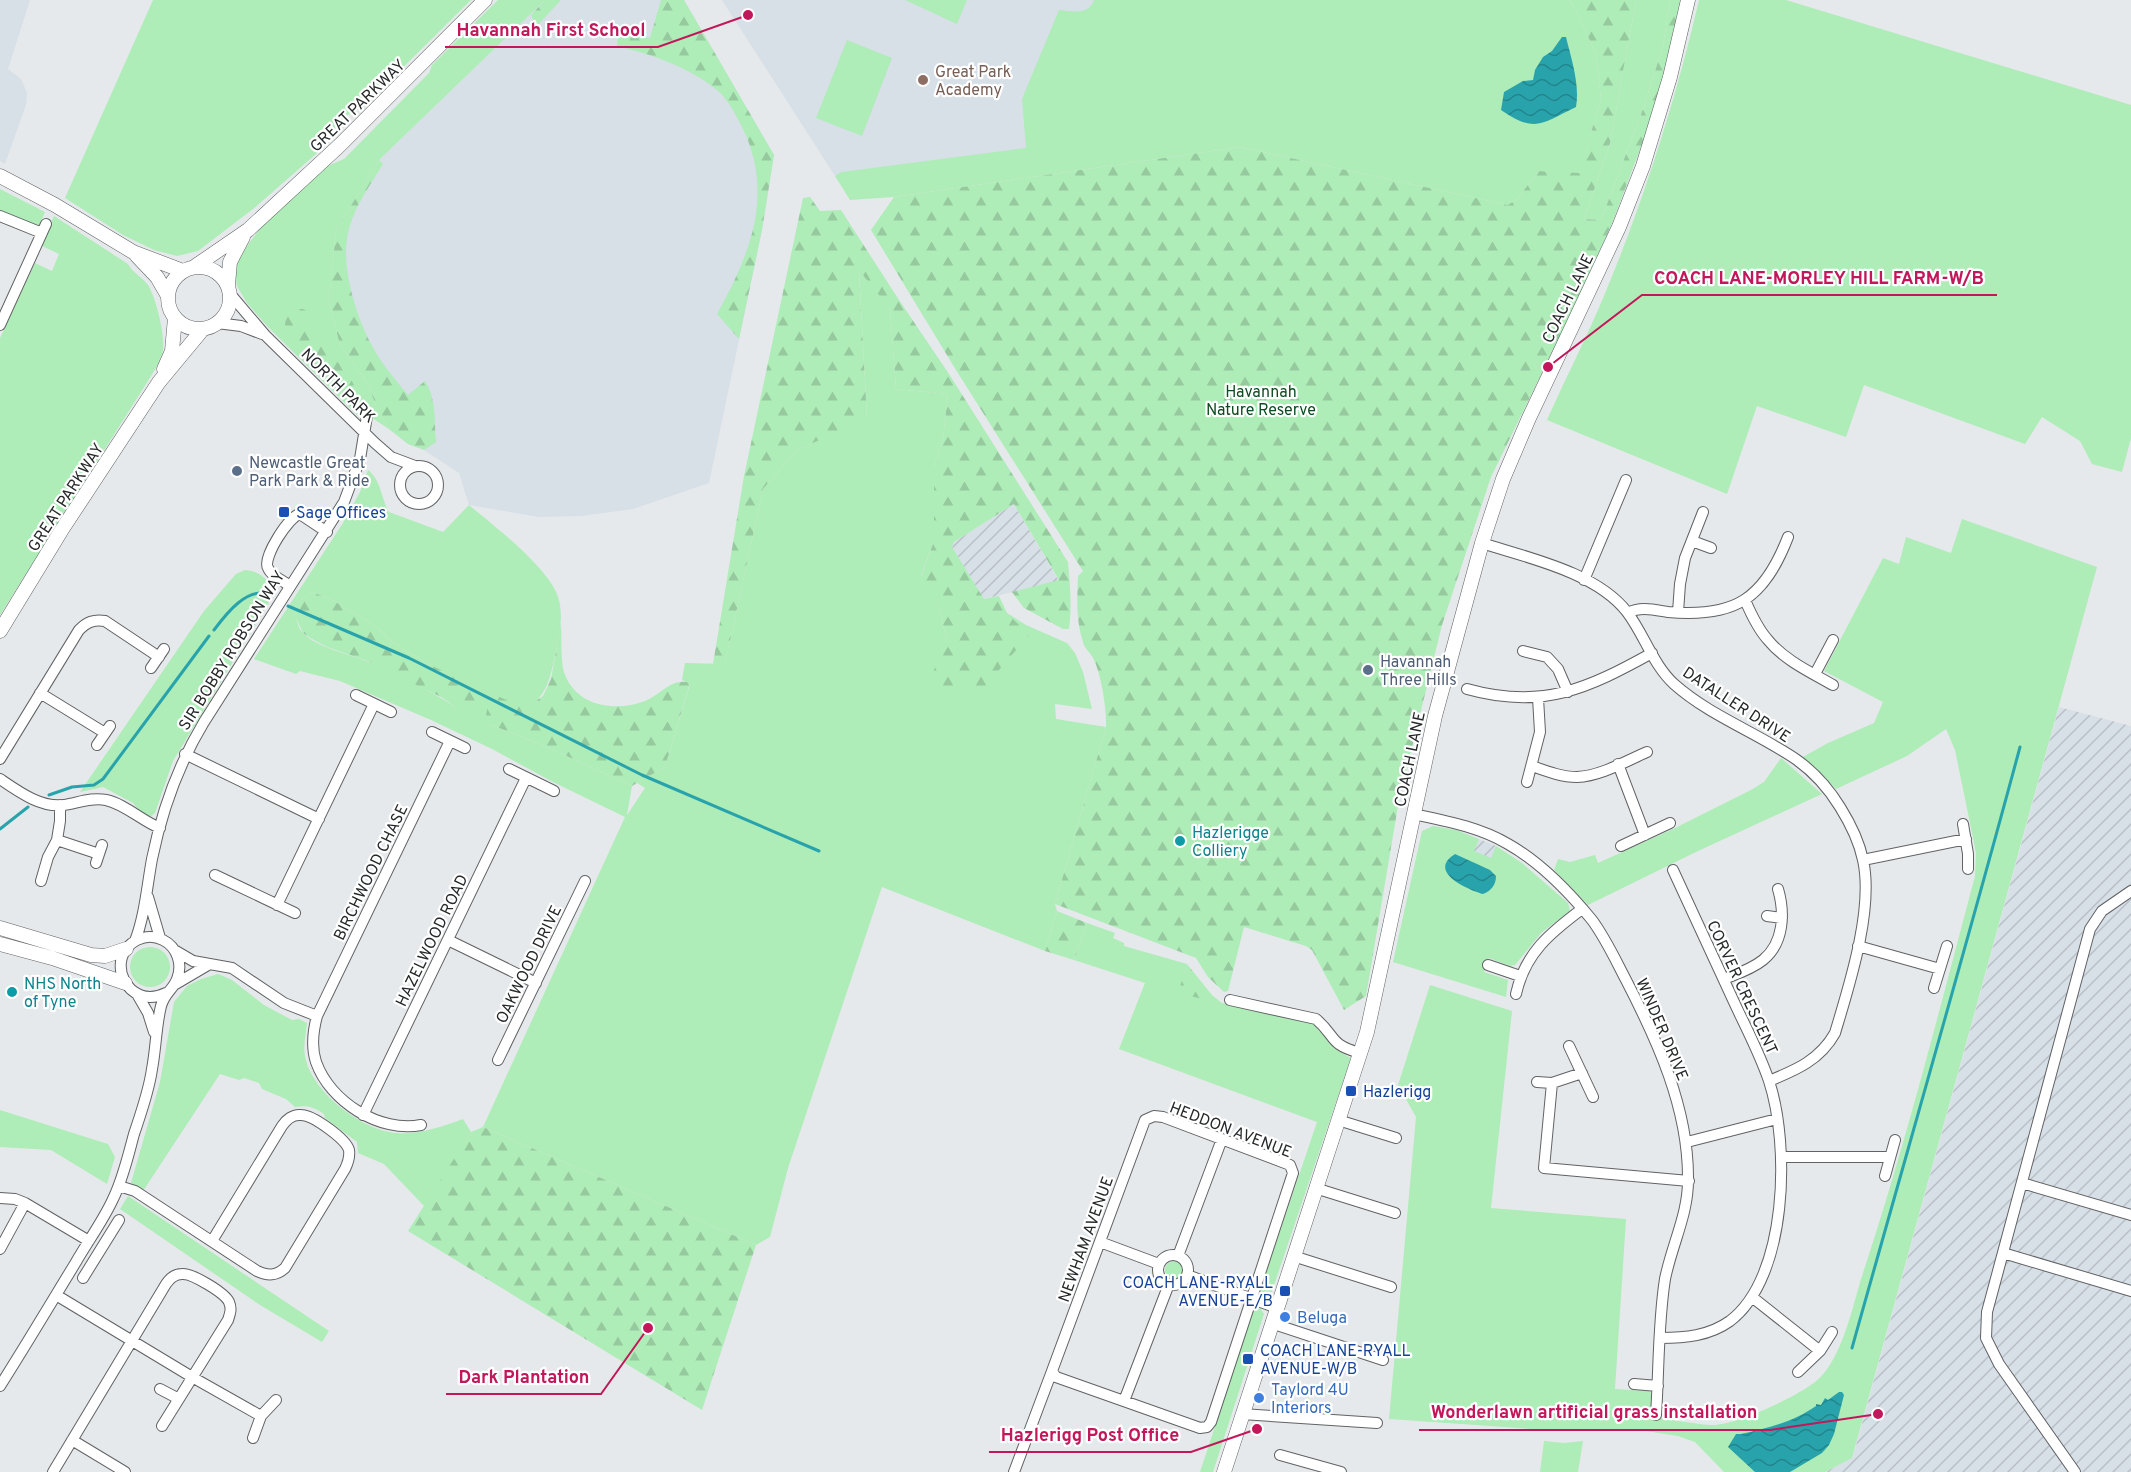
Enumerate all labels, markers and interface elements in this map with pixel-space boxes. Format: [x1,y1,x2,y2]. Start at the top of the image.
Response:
callout: Havannah First School [445,11,658,47]
text: Havannah First School [456,20,646,43]
street label: GREAT PARKWAY [306,56,410,157]
place label: Great Park Academy [935,63,1011,101]
marker: Great Park Academy [916,73,930,87]
street label: COACH LANE [1539,251,1599,347]
callout: COACH LANE-MORLEY HILL FARM-W/B [1642,259,1997,295]
text: COACH LANE-MORLEY HILL FARM-W/B [1654,268,1984,291]
street label: NORTH PARK [296,345,379,428]
park label: Havannah Nature Reserve [1206,383,1316,421]
street label: GREAT PARKWAY [24,440,109,556]
place label: Newcastle Great Park Park & Ride [249,454,369,492]
marker: Newcastle Great Park Park & Ride [230,464,244,478]
place label: Sage Offices [296,504,386,524]
marker: Sage Offices [277,505,291,519]
street label: SIR BOBBY ROBSON WAY [175,567,290,735]
place label: Havannah Three Hills [1380,653,1457,691]
marker: Havannah Three Hills [1361,663,1375,677]
street label: DATALLER DRIVE [1678,663,1794,748]
street label: COACH LANE [1391,710,1431,809]
street label: BIRCHWOOD CHASE [330,802,413,944]
place label: Hazlerigge Colliery [1192,824,1269,862]
marker: Hazlerigge Colliery [1173,834,1187,848]
street label: HAZELWOOD ROAD [392,871,474,1010]
street label: OAKWOOD DRIVE [493,903,567,1027]
street label: CORVER CRESCENT [1701,917,1781,1058]
place label: NHS North of Tyne [24,975,101,1013]
street label: WINDER DRIVE [1631,976,1692,1084]
marker: NHS North of Tyne [5,985,19,999]
place label: Hazlerigg [1363,1083,1431,1103]
marker: Hazlerigg [1344,1084,1358,1098]
street label: HEDDON AVENUE [1166,1098,1294,1163]
street label: NEWHAM AVENUE [1055,1174,1119,1305]
place label: COACH LANE-RYALL AVENUE-E/B [1123,1274,1273,1312]
marker: COACH LANE-RYALL AVENUE-E/B [1278,1284,1292,1298]
place label: Beluga [1297,1309,1347,1329]
marker: Beluga [1278,1310,1292,1324]
place label: COACH LANE-RYALL AVENUE-W/B [1260,1342,1411,1380]
marker: COACH LANE-RYALL AVENUE-W/B [1241,1352,1255,1366]
callout: Dark Plantation [446,1358,601,1394]
text: Dark Plantation [458,1367,590,1390]
place label: Taylord 4U Interiors [1271,1381,1349,1419]
marker: Taylord 4U Interiors [1252,1391,1266,1405]
callout: Wonderlawn artificial grass installation [1419,1394,1770,1430]
text: Wonderlawn artificial grass installation [1431,1402,1757,1425]
callout: Hazlerigg Post Office [989,1416,1191,1452]
text: Hazlerigg Post Office [1001,1425,1179,1448]

